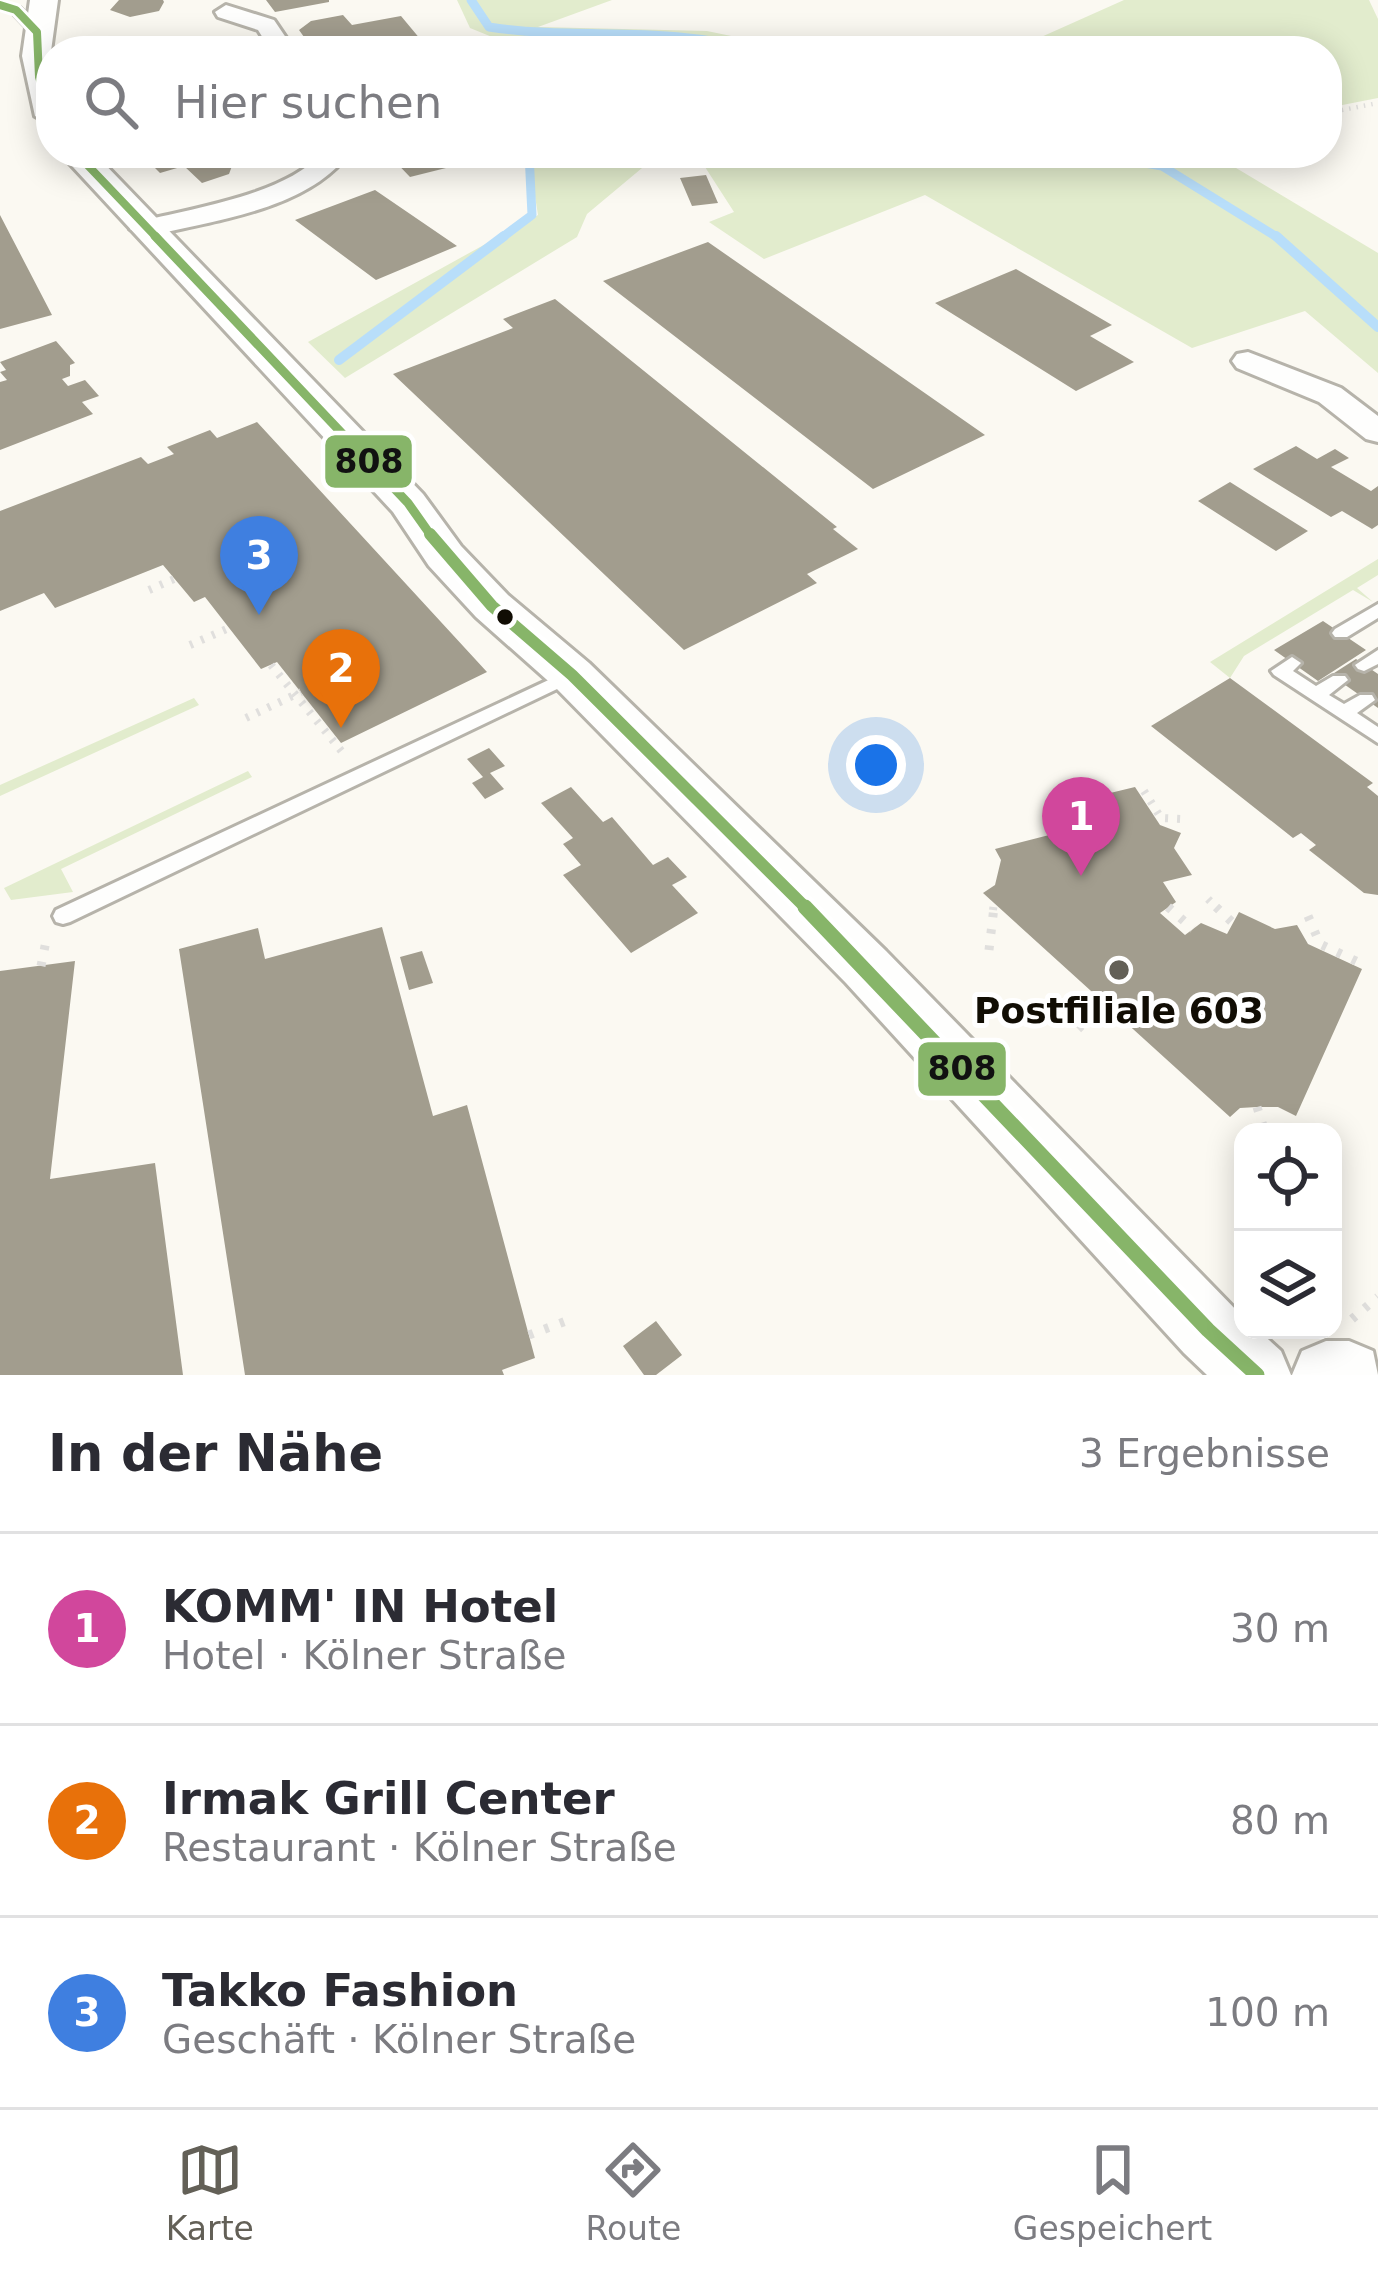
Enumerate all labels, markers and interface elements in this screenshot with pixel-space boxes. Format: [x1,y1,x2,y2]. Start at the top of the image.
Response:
search box [36,36,1342,168]
icon: search [78,69,144,135]
text: Hier suchen [174,76,442,129]
line badge: 808 [323,433,414,490]
text: 808 [335,442,403,481]
pin: 3 [220,516,298,615]
unlabelled marker [494,606,516,628]
pin: 2 [302,629,380,728]
your location [846,735,906,795]
pin: 1 [1042,777,1120,876]
marker: Postfiliale 603 [1106,957,1132,983]
place label: Postfiliale 603 [974,990,1264,1031]
line badge: 808 [916,1040,1008,1098]
text: 808 [928,1049,996,1088]
map controls [1234,1123,1342,1339]
button: locate [1234,1123,1342,1231]
button: layers [1234,1231,1342,1339]
text: In der Nähe [48,1424,383,1483]
text: 3 Ergebnisse [1079,1431,1330,1476]
text: KOMM' IN Hotel [162,1580,558,1633]
text: 1 [73,1606,101,1651]
text: 30 m [1230,1606,1330,1651]
text: Hotel · Kölner Straße [162,1633,567,1678]
text: Irmak Grill Center [162,1772,615,1825]
text: 2 [73,1798,101,1843]
text: 80 m [1230,1798,1330,1843]
text: Restaurant · Kölner Straße [162,1825,677,1870]
text: Takko Fashion [162,1964,518,2017]
text: 3 [73,1990,101,2035]
text: 100 m [1205,1990,1330,2035]
text: Geschäft · Kölner Straße [162,2017,636,2062]
tab: Karte [166,2137,254,2248]
tab: Route [585,2137,681,2248]
tab: Gespeichert [1013,2137,1212,2248]

